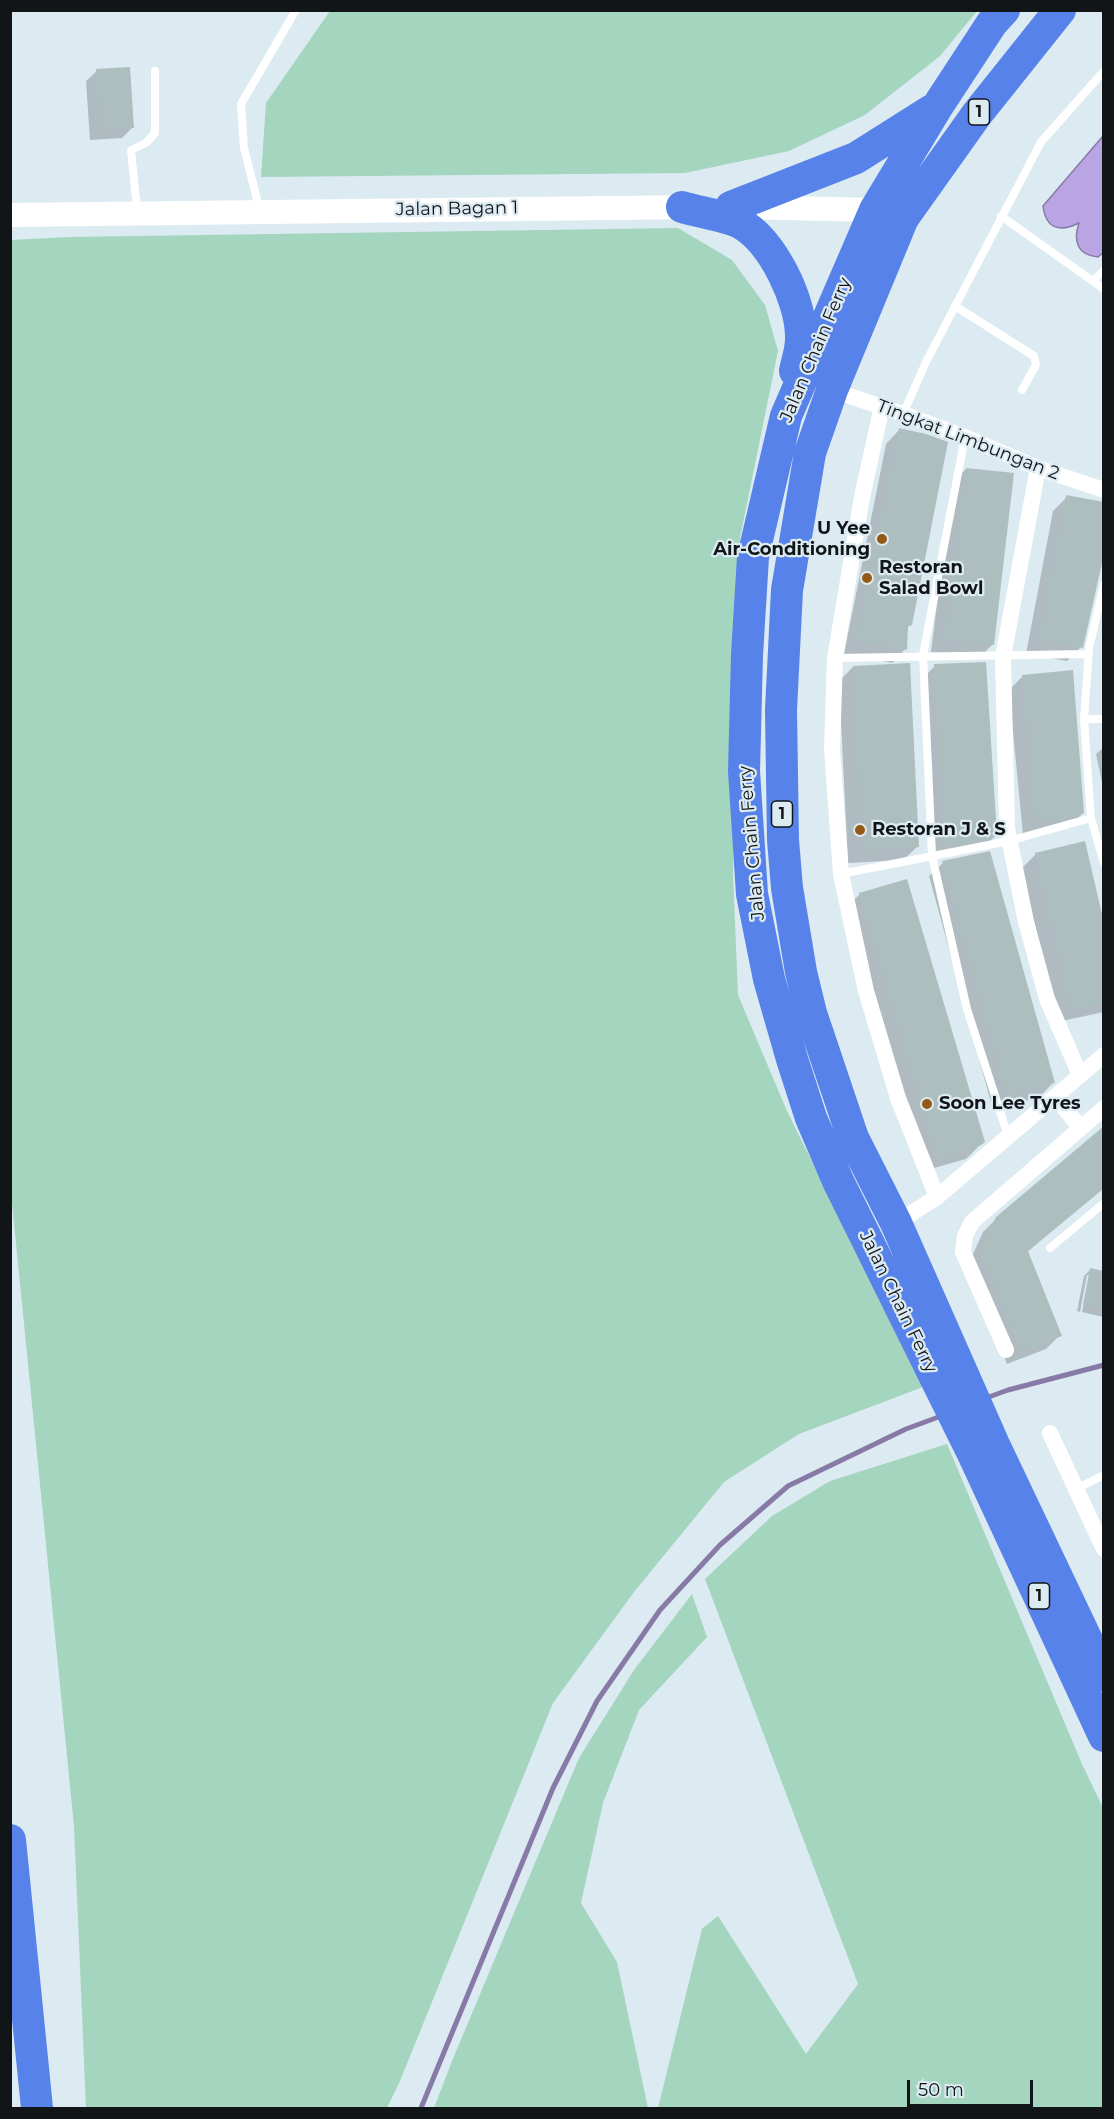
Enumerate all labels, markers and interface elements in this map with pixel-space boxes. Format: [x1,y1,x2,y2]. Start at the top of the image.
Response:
road number: 1 [968,99,990,125]
street label: Jalan Bagan 1 [396,197,518,221]
street label: Jalan Chain Ferry [776,274,856,426]
street label: Tingkat Limbungan 2 [874,395,1062,485]
place label: U Yee Air-Conditioning [713,518,870,560]
marker: U Yee Air-Conditioning [875,532,889,546]
place label: Restoran Salad Bowl [879,557,983,600]
marker: Restoran Salad Bowl [860,571,874,585]
street label: Jalan Chain Ferry [734,765,770,921]
road number: 1 [772,801,792,827]
place label: Restoran J & S [872,819,1006,841]
marker: Restoran J & S [853,823,867,837]
place label: Soon Lee Tyres [939,1093,1081,1115]
marker: Soon Lee Tyres [920,1097,934,1111]
street label: Jalan Chain Ferry [854,1228,942,1376]
road number: 1 [1028,1583,1050,1609]
scale bar [910,2068,1036,2106]
text: 50 m [918,2079,964,2101]

